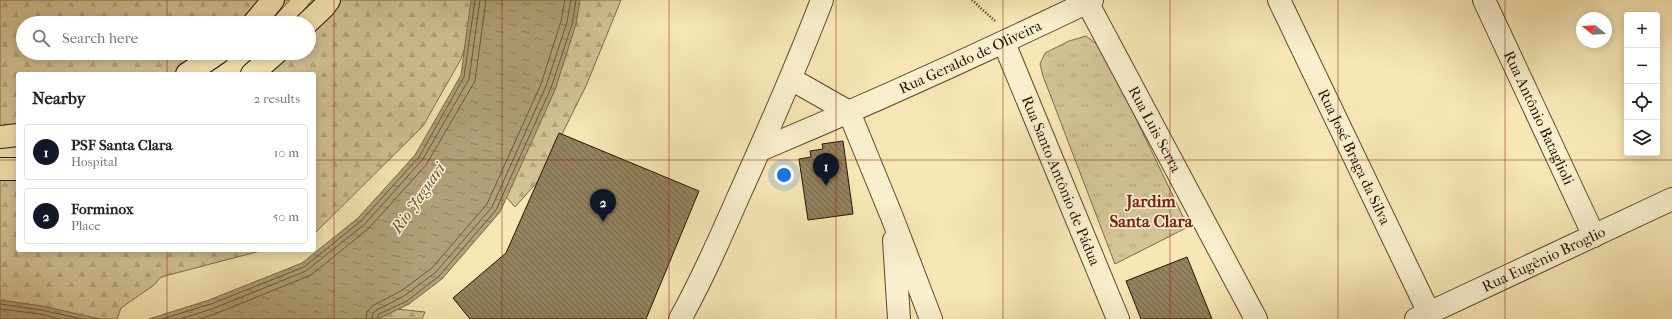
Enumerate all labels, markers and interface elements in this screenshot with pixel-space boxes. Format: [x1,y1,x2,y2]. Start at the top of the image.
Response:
north arrow [1576,12,1612,48]
map controls [1624,12,1660,156]
button: + [1624,12,1660,48]
search box [16,16,316,60]
street label: Rua Geraldo de Oliveira [896,16,1046,98]
icon: search [30,27,52,49]
text: Search here [62,29,138,47]
street label: Rua Antônio Bataglioli [1500,48,1578,188]
button: − [1624,48,1660,84]
street label: Rua Luis Serra [1124,83,1186,176]
button: locate [1624,84,1660,120]
street label: Rua José Braga da Silva [1314,86,1395,229]
text: Nearby [32,88,86,108]
text: 2 results [254,91,300,106]
street label: Rua Santo Antônio de Pádua [1018,93,1104,269]
button: layers [1624,120,1660,156]
text: PSF Santa Clara [71,136,172,154]
text: 1 [44,145,48,160]
text: 10 m [274,145,299,160]
pin: 1 [813,153,839,186]
text: Hospital [71,154,118,169]
water label: Rio Jaguari [387,158,450,237]
your location [774,165,794,185]
pin: 2 [590,189,616,222]
district label: Jardim Santa Clara [1109,191,1194,231]
text: Forminox [71,200,134,218]
text: 2 [43,209,49,224]
text: 50 m [273,209,299,224]
text: Place [71,218,101,233]
street label: Rua Eugênio Broglio [1479,222,1609,296]

